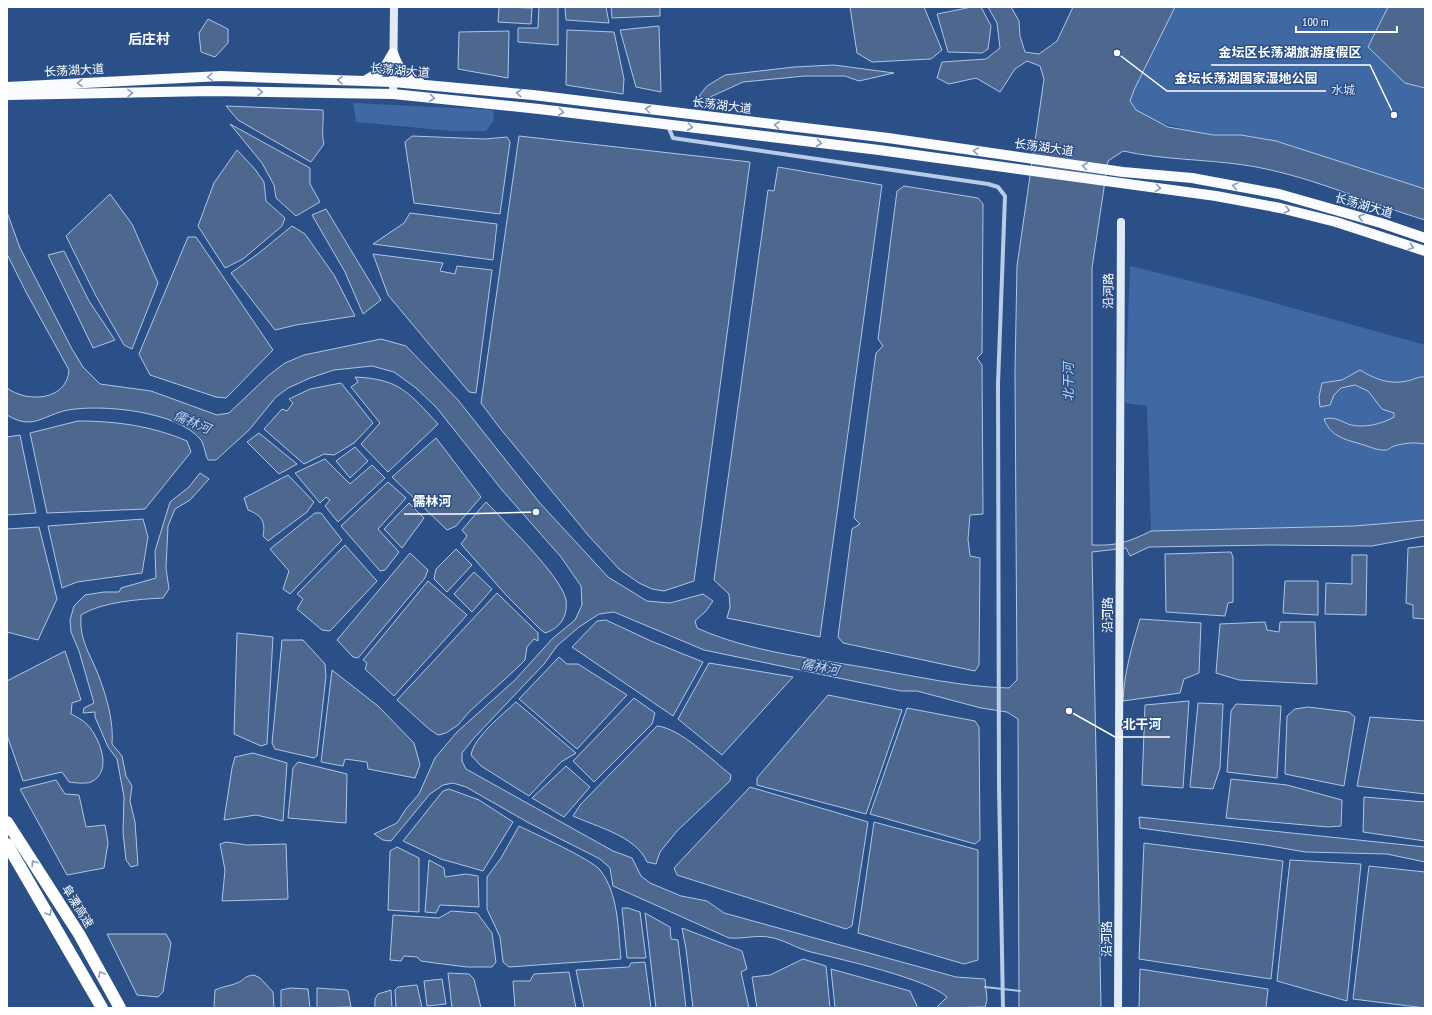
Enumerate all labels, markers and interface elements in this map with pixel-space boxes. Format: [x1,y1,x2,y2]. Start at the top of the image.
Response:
scale bar [1296,8,1397,34]
text: 100 m [1302,14,1329,29]
district label: 后庄村 [128,30,170,48]
callout: 金坛区长荡湖旅游度假区 [1211,40,1370,65]
text: 金坛区长荡湖旅游度假区 [1218,44,1362,61]
street label: 长荡湖大道 [369,60,431,80]
street label: 长荡湖大道 [44,61,104,79]
callout: 金坛长荡湖国家湿地公园 [1167,66,1326,91]
text: 金坛长荡湖国家湿地公园 [1174,70,1318,87]
one-way arrow [207,72,213,81]
one-way arrow [337,76,343,84]
one-way arrow [77,79,83,87]
park label: 水城 [1331,82,1355,97]
one-way arrow [257,88,263,96]
one-way arrow [127,89,133,97]
one-way arrow [516,89,522,98]
one-way arrow [429,93,435,102]
street label: 长荡湖大道 [691,94,753,116]
one-way arrow [645,105,651,114]
one-way arrow [558,107,564,116]
one-way arrow [774,120,781,129]
one-way arrow [687,123,693,132]
street label: 长荡湖大道 [1013,135,1075,159]
one-way arrow [816,138,822,147]
one-way arrow [973,147,979,156]
one-way arrow [1082,162,1088,171]
one-way arrow [1232,182,1238,191]
one-way arrow [1155,183,1162,192]
street label: 长荡湖大道 [1333,190,1395,220]
one-way arrow [1283,205,1290,213]
one-way arrow [1358,213,1365,222]
one-way arrow [1407,242,1414,251]
street label: 沿河路 [1100,273,1116,309]
water label: 北干河 [1060,360,1077,402]
water label: 儒林河 [171,407,216,439]
callout: 儒林河 [404,489,459,514]
text: 儒林河 [412,493,452,510]
street label: 沿河路 [1100,597,1115,633]
water label: 儒林河 [799,655,844,680]
callout: 北干河 [1115,712,1170,737]
text: 北干河 [1122,716,1162,733]
one-way arrow [31,860,38,867]
street label: 阜溧高速 [59,882,97,930]
one-way arrow [44,909,51,916]
street label: 沿河路 [1099,921,1114,957]
one-way arrow [99,971,106,978]

